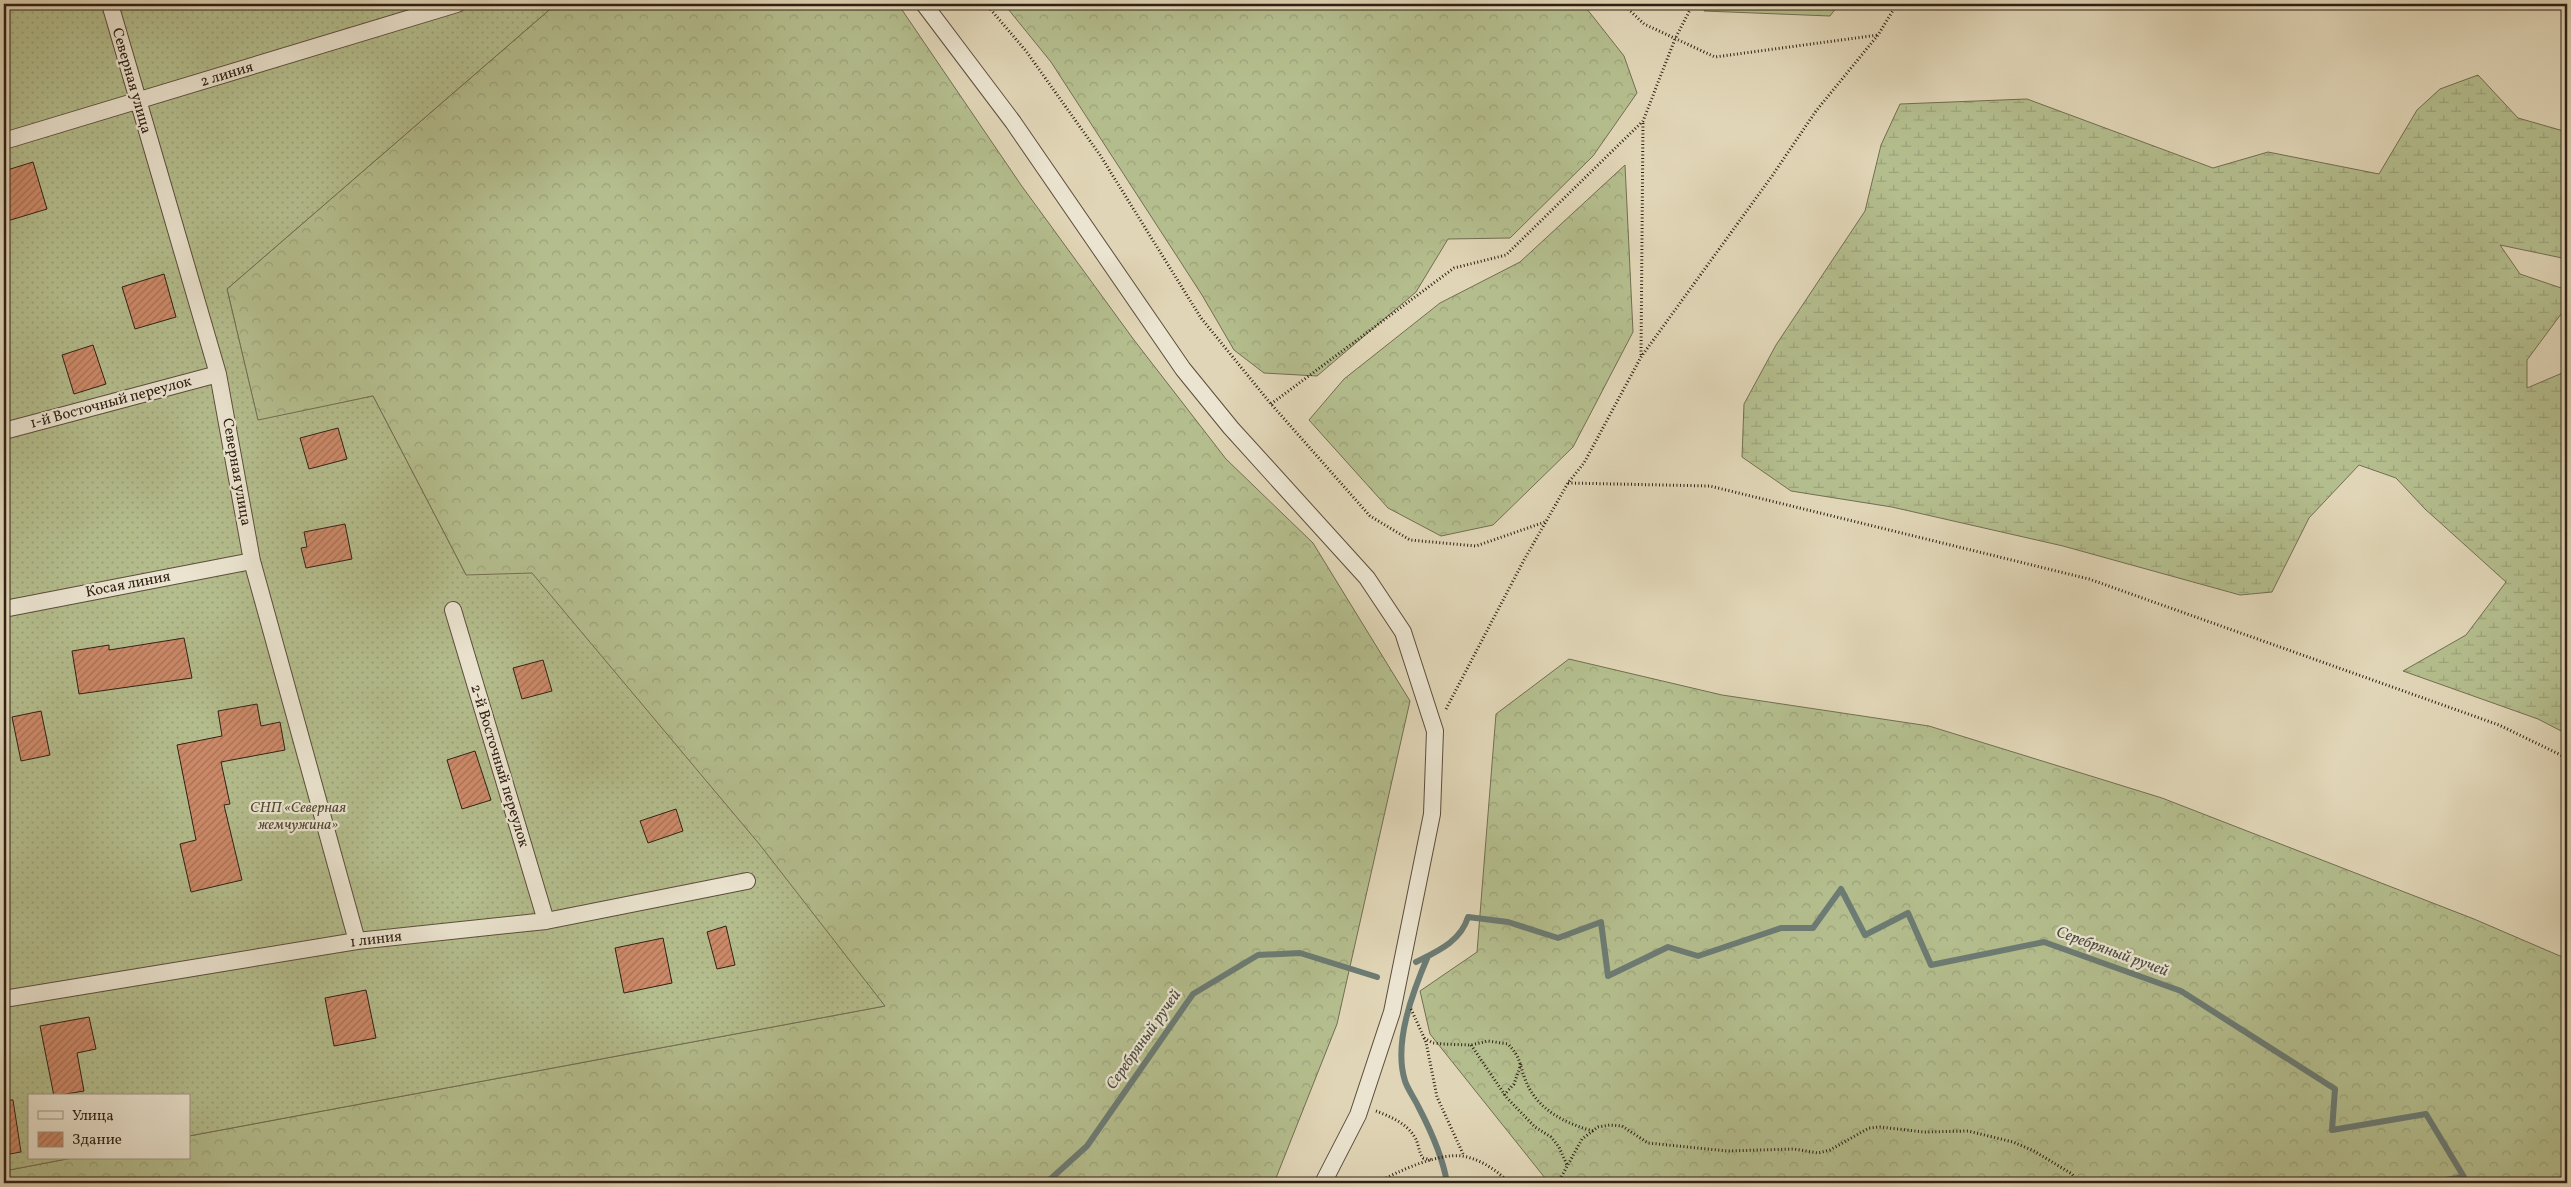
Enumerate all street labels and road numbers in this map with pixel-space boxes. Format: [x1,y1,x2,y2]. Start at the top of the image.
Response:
street label: Северная улица [106,26,156,136]
street label: 2 линия [198,57,256,93]
street label: 1-й Восточный переулок [28,371,194,435]
street label: Северная улица [216,417,256,527]
street label: Косая линия [84,566,172,604]
street label: 2-й Восточный переулок [464,682,534,850]
street label: 1 линия [349,926,403,954]

